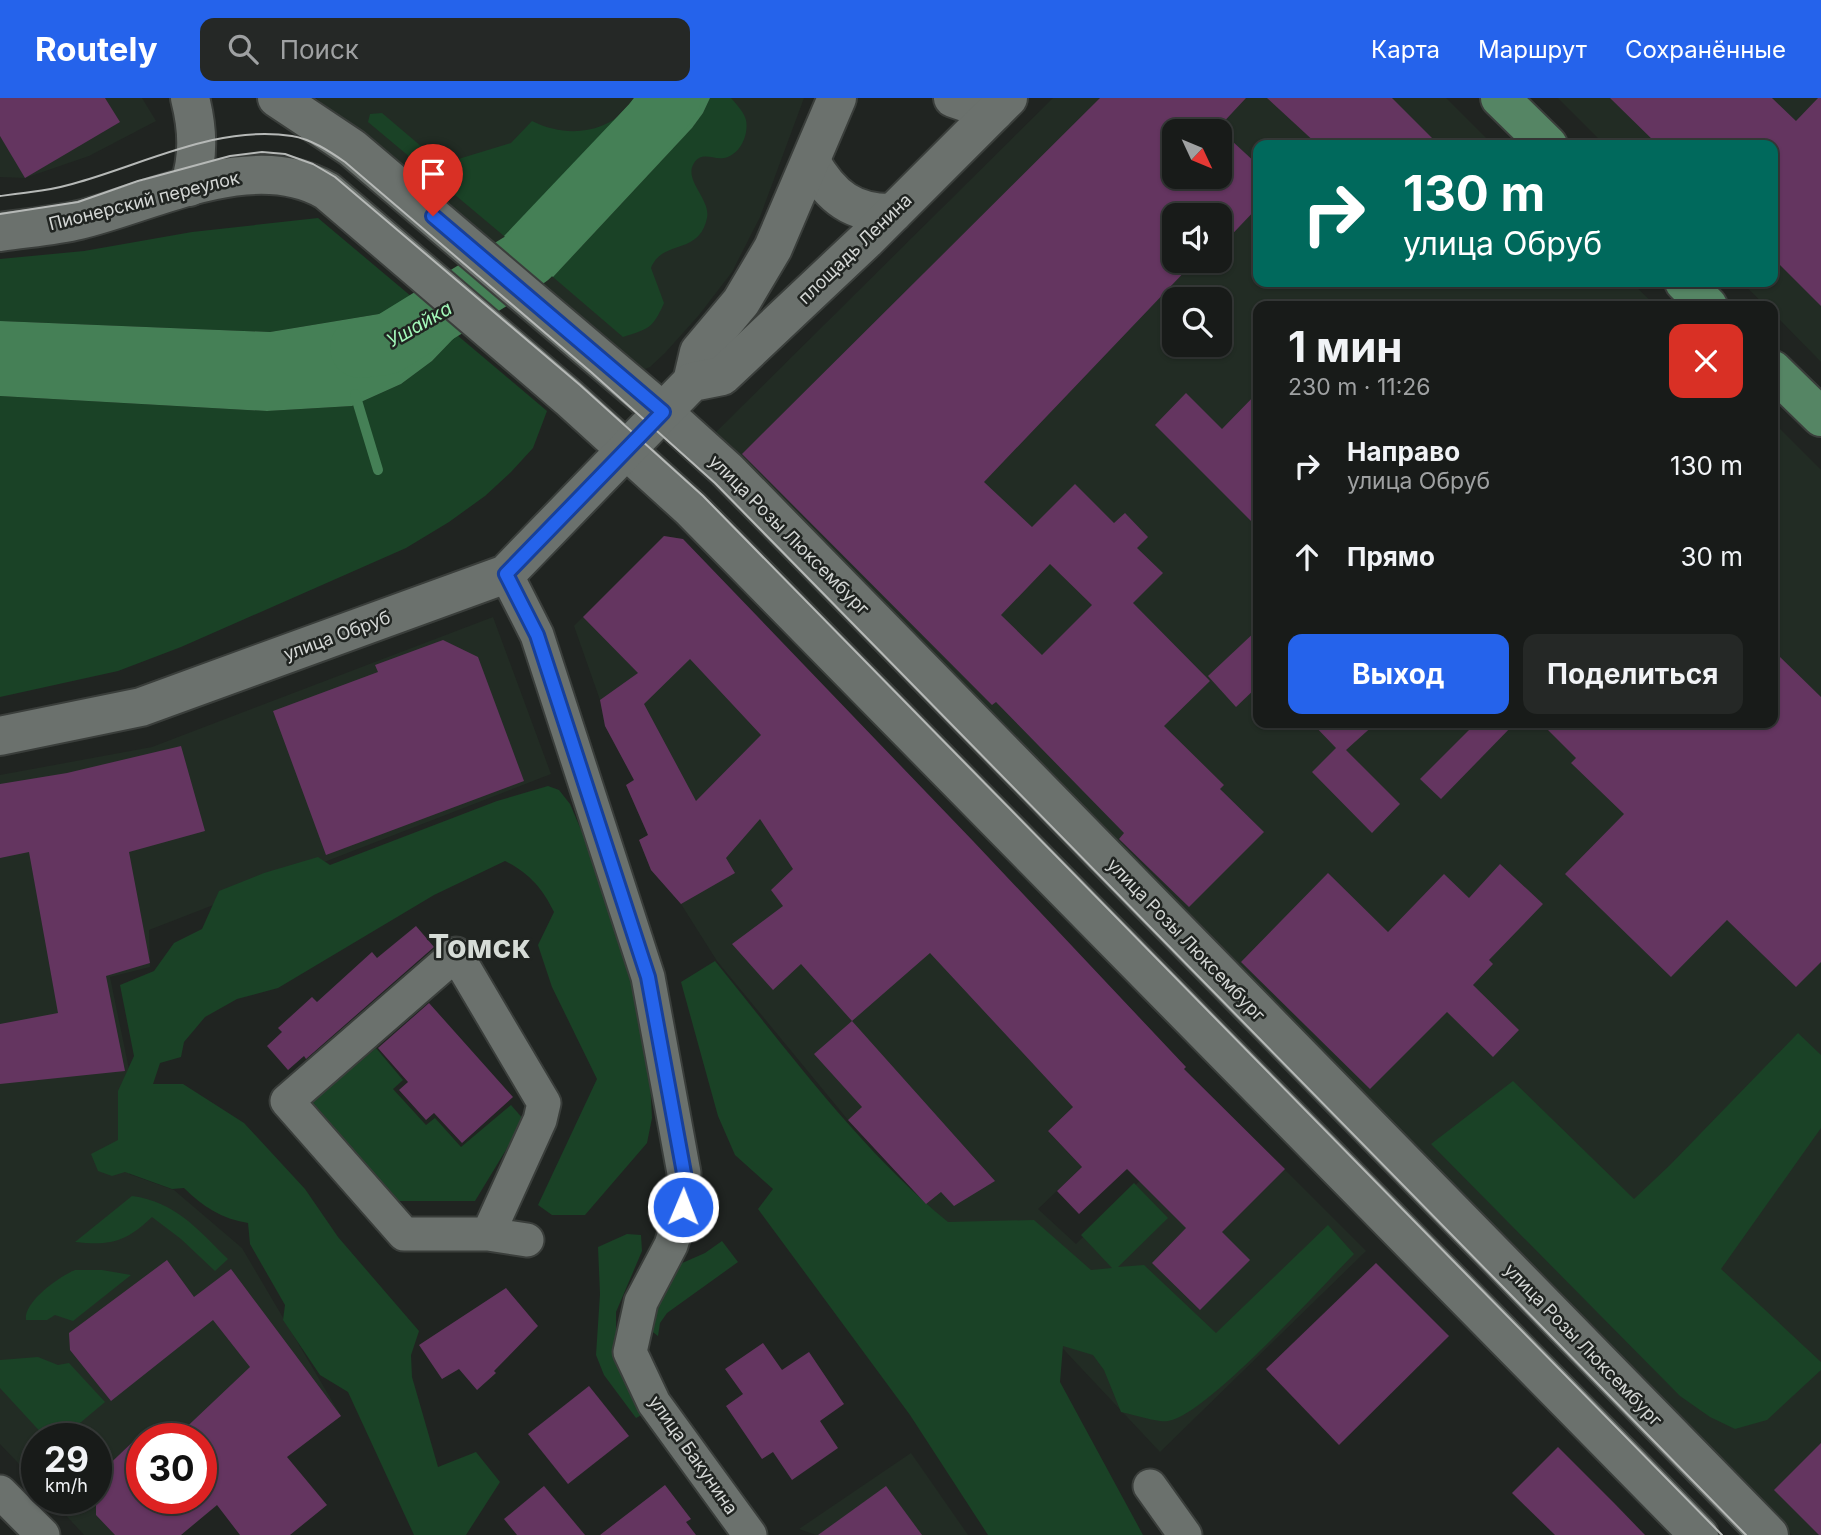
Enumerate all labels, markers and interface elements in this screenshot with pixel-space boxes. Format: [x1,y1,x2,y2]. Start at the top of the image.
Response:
search box [200,18,690,81]
text: Routely [35,29,158,69]
icon: search [224,30,262,68]
text: Поиск [280,34,359,65]
text: Карта [1371,35,1440,64]
text: Маршрут [1478,35,1587,64]
text: Сохранённые [1625,35,1786,64]
north arrow [1162,119,1232,189]
map controls [1162,119,1232,357]
pin [403,144,463,216]
icon: arrive [414,155,452,193]
text: 130 m [1403,164,1545,223]
street label: Пионерский переулок [46,167,242,234]
icon: right [1288,168,1379,259]
street label: площадь Ленина [794,189,916,308]
button: sound [1162,203,1232,273]
text: улица Обруб [1403,224,1602,263]
button: search [1162,287,1232,357]
water label: Ушайка [382,296,456,352]
text: 1 мин [1288,321,1402,372]
button: close [1669,324,1743,398]
text: 230 m · 11:26 [1288,373,1431,401]
text: Направо [1347,436,1460,467]
icon: right [1288,447,1326,485]
street label: улица Розы Люксембург [705,450,874,619]
text: 130 m [1670,450,1743,481]
text: улица Обруб [1347,467,1490,495]
icon: ahead [1288,538,1326,576]
text: Прямо [1347,541,1435,572]
text: 30 m [1680,541,1743,572]
street label: улица Обруб [281,606,393,665]
button: Выход [1288,634,1509,714]
button: Поделиться [1523,634,1743,714]
street label: улица Розы Люксембург [1103,854,1270,1025]
district label: Томск [428,927,530,966]
position arrow [646,1170,720,1244]
street label: улица Розы Люксембург [1500,1259,1667,1430]
street label: улица Бакунина [645,1391,742,1518]
speed limit sign: 30 [126,1423,217,1514]
text: 29 [44,1438,89,1480]
text: km/h [45,1475,88,1496]

